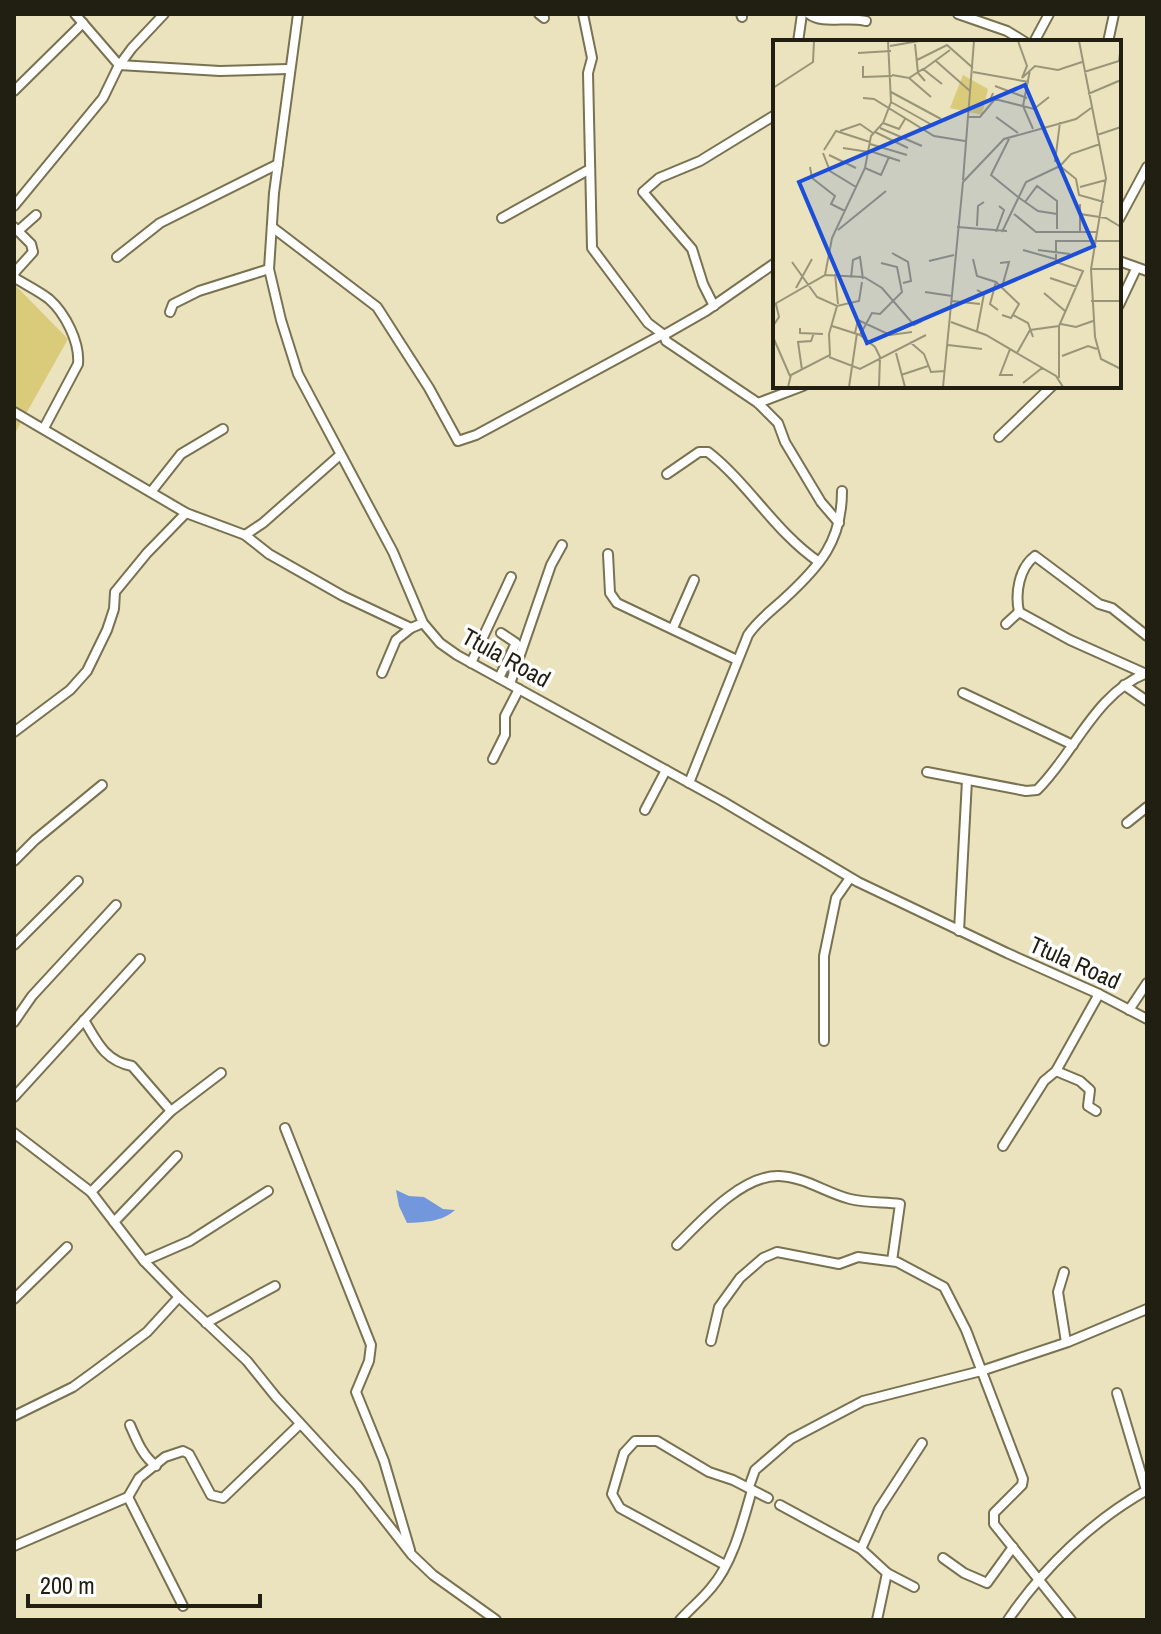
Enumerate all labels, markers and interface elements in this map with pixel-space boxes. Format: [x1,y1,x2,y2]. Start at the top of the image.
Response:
inset map [773,40,1121,388]
street label: Ttula Road [457,620,556,694]
street label: Ttula Road [1025,928,1126,996]
scale bar [28,1558,260,1608]
text: 200 m [40,1569,95,1601]

